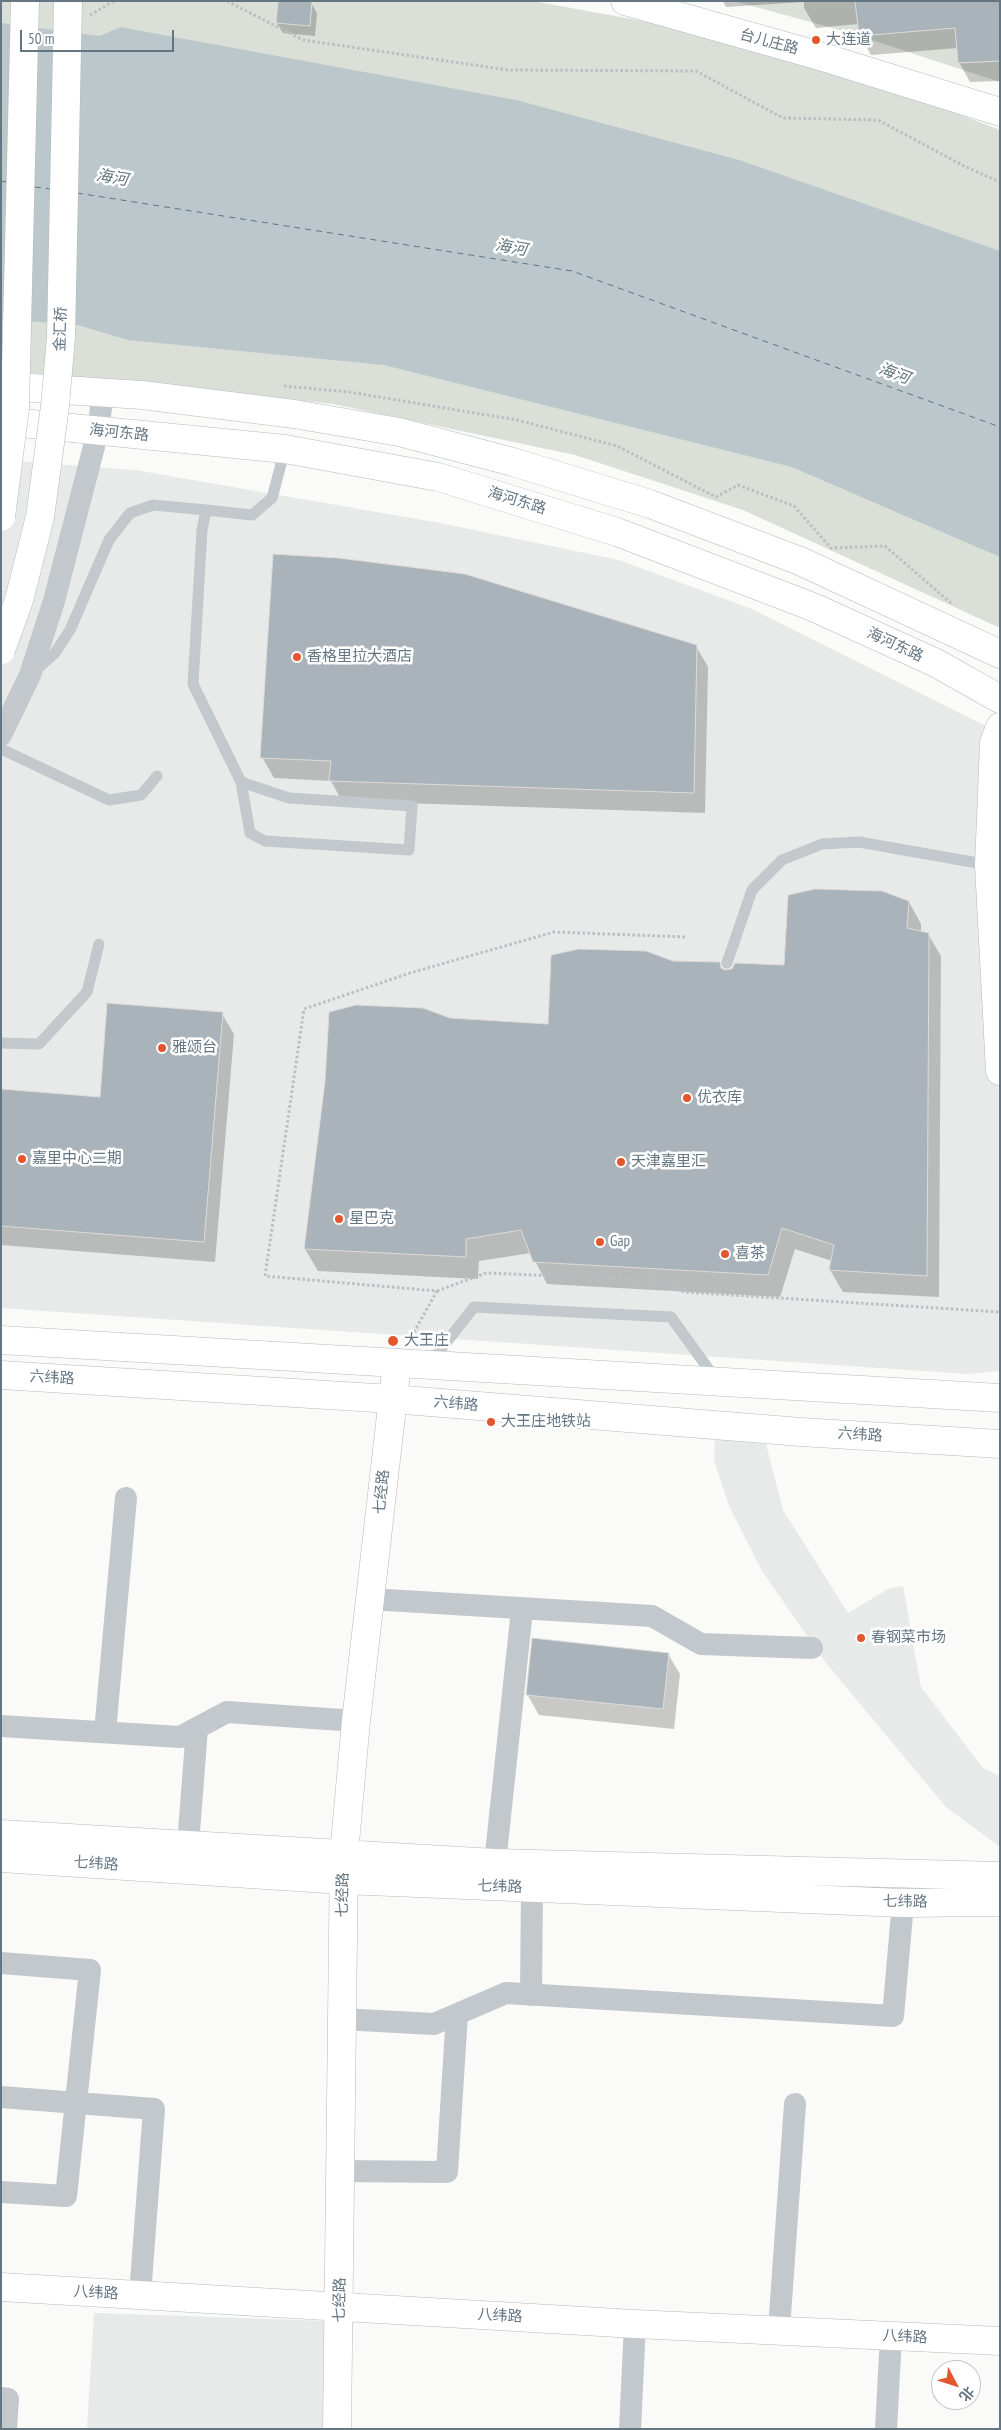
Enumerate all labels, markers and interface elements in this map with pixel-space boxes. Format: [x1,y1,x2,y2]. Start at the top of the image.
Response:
scale bar [22,20,176,52]
street label: 台儿庄路 [738,26,800,58]
text: 50 m [28,29,54,48]
place label: 大连道 [826,31,871,49]
marker: 大连道 [810,34,822,46]
water label: 海河 [95,166,129,190]
water label: 海河 [494,236,528,260]
street label: 金汇桥 [51,306,71,352]
water label: 海河 [876,360,912,388]
street label: 海河东路 [88,421,150,445]
street label: 海河东路 [486,484,548,518]
street label: 海河东路 [864,624,926,666]
place label: 香格里拉大酒店 [307,648,412,666]
marker: 香格里拉大酒店 [291,651,303,663]
place label: 雅颂台 [172,1039,217,1057]
marker: 雅颂台 [156,1042,168,1054]
place label: 优衣库 [697,1089,742,1107]
marker: 优衣库 [681,1092,693,1104]
place label: 嘉里中心二期 [32,1150,122,1168]
marker: 嘉里中心二期 [16,1153,28,1165]
place label: 天津嘉里汇 [631,1153,706,1171]
marker: 天津嘉里汇 [615,1156,627,1168]
place label: 星巴克 [349,1210,394,1228]
marker: 星巴克 [333,1213,345,1225]
place label: Gap [610,1233,630,1251]
marker: Gap [594,1236,606,1248]
place label: 喜茶 [735,1245,765,1263]
marker: 喜茶 [719,1248,731,1260]
place label: 大王庄 [404,1332,449,1350]
marker: 大王庄 [386,1334,400,1348]
street label: 六纬路 [29,1368,75,1388]
street label: 六纬路 [433,1393,479,1415]
place label: 大王庄地铁站 [501,1413,591,1431]
marker: 大王庄地铁站 [485,1416,497,1428]
street label: 六纬路 [837,1424,883,1446]
street label: 七经路 [371,1469,393,1515]
place label: 春钢菜市场 [871,1629,946,1647]
marker: 春钢菜市场 [855,1632,867,1644]
street label: 七纬路 [73,1853,119,1875]
street label: 七经路 [334,1872,352,1918]
street label: 七纬路 [477,1877,523,1897]
street label: 七纬路 [882,1893,928,1911]
street label: 七经路 [331,2277,349,2323]
street label: 八纬路 [73,2283,119,2303]
street label: 八纬路 [477,2306,523,2326]
street label: 八纬路 [882,2327,928,2347]
north arrow [931,2360,981,2410]
text: 北 [955,2383,978,2405]

